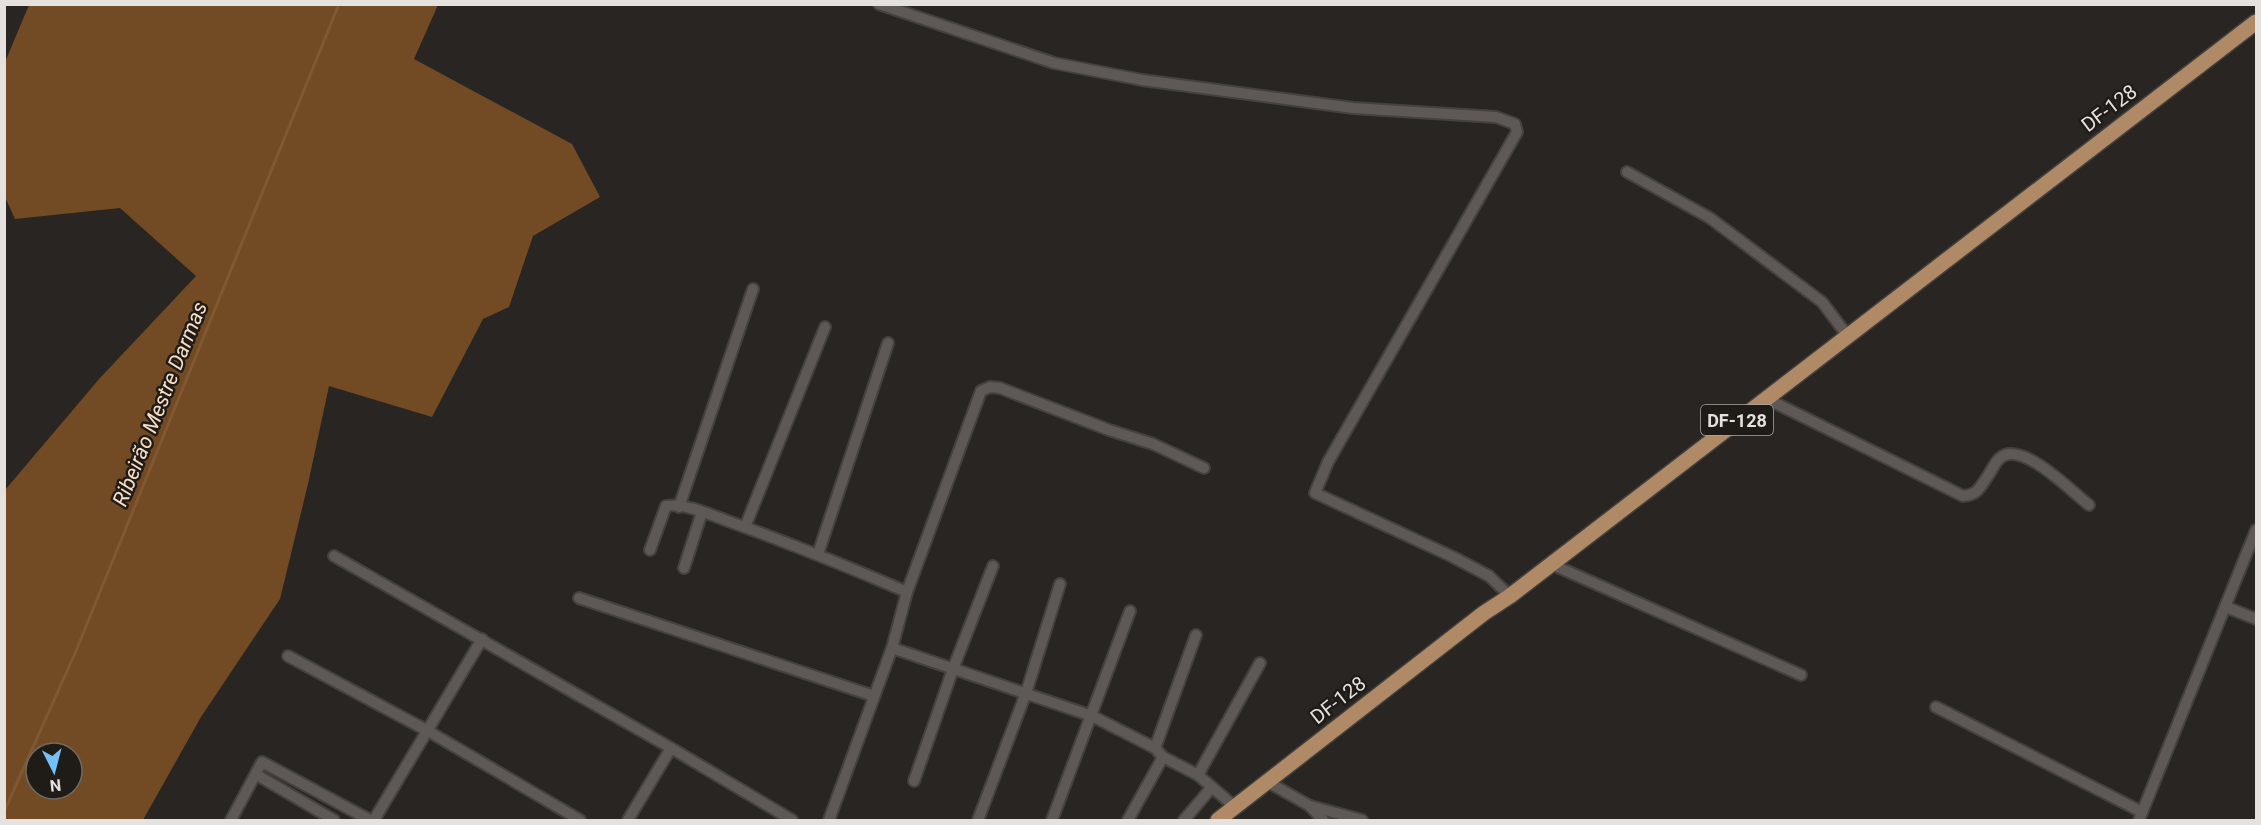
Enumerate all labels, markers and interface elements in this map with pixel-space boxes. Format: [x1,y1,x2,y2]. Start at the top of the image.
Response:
street label: DF-128 [2076,79,2142,137]
water label: Ribeirão Mestre Darmas [108,298,212,510]
road number: DF-128 [1701,405,1773,435]
street label: DF-128 [1306,671,1370,729]
north arrow [24,741,84,801]
text: N [49,775,62,795]

